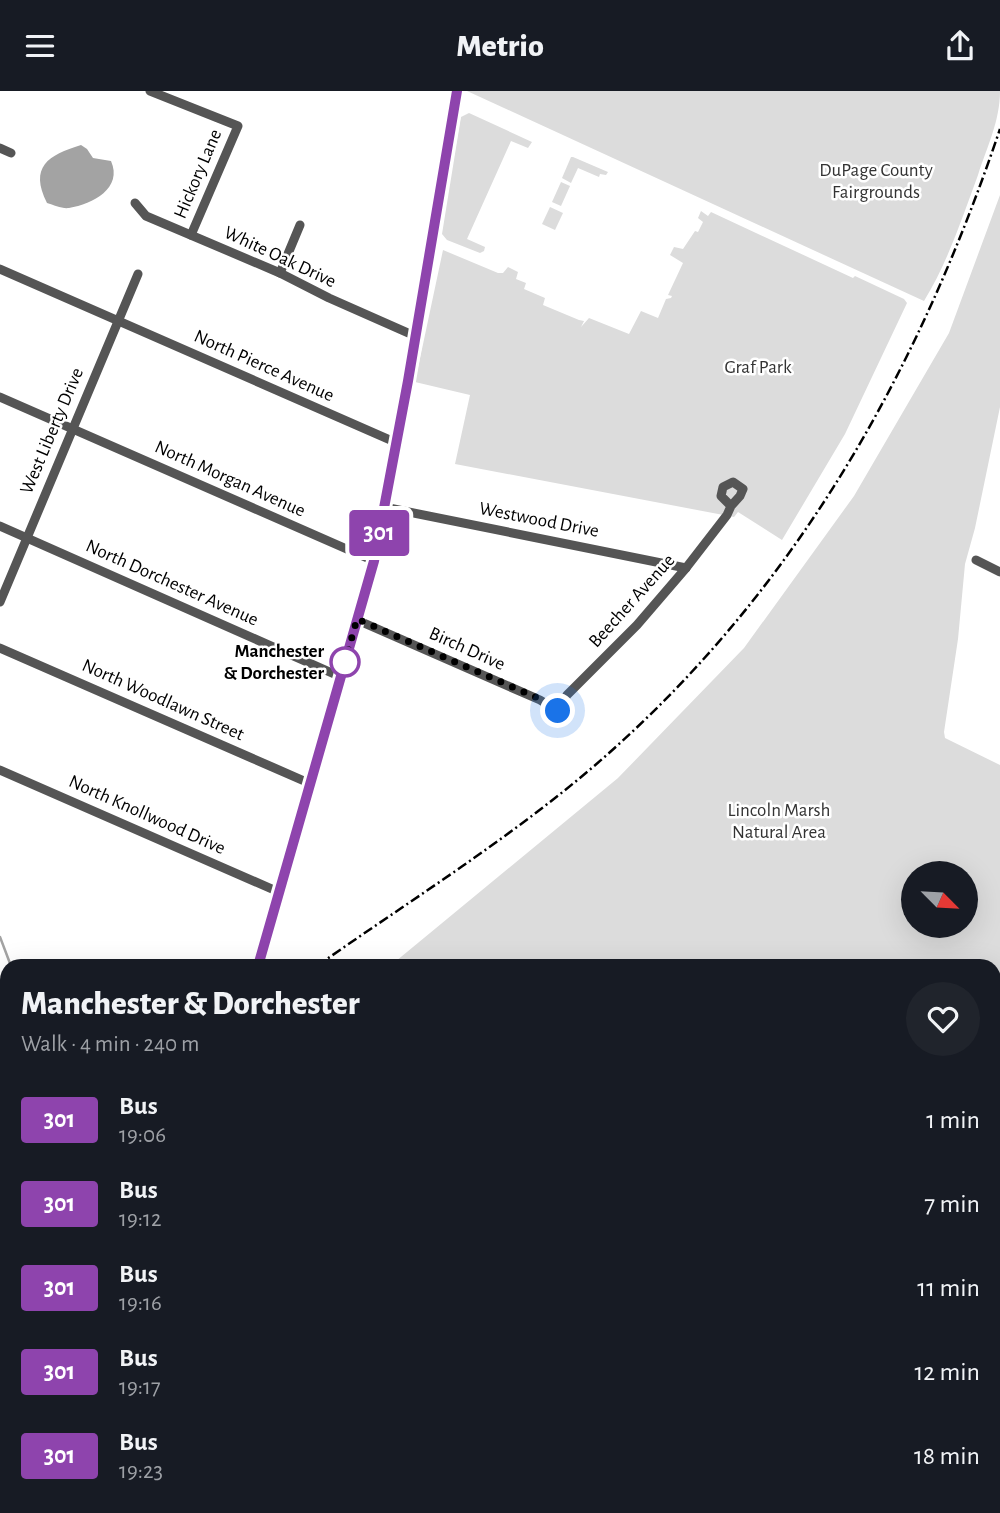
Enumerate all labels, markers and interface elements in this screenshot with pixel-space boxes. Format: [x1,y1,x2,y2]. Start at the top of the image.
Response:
icon: menu [21,27,59,65]
icon: share [941,27,979,65]
text: Metrio [456,30,544,62]
street label: Hickory Lane [171,127,225,221]
park label: DuPage County Fairgrounds [819,161,933,202]
street label: White Oak Drive [221,223,339,291]
street label: North Pierce Avenue [191,327,337,405]
park label: Graf Park [724,358,792,377]
street label: West Liberty Drive [17,365,87,497]
street label: North Morgan Avenue [152,437,308,521]
street label: Westwood Drive [477,499,601,541]
line badge: 301 [339,510,419,556]
text: 301 [363,521,395,545]
street label: North Dorchester Avenue [83,536,261,630]
street label: Beecher Avenue [585,551,679,651]
street label: Birch Drive [426,624,508,674]
place label: Manchester & Dorchester [224,642,324,683]
marker: Manchester & Dorchester [330,647,360,677]
street label: North Woodlawn Street [79,656,247,744]
your location [540,693,575,728]
street label: North Knollwood Drive [66,772,228,858]
park label: Lincoln Marsh Natural Area [727,801,831,842]
north arrow [901,861,978,938]
map controls [901,861,978,938]
button: heart [906,982,980,1056]
text: Manchester & Dorchester [21,988,359,1021]
text: Walk · 4 min · 240 m [21,1033,199,1056]
text: Bus [119,1093,158,1119]
text: 1 min [926,1107,980,1133]
text: 301 [44,1108,75,1132]
text: 19:06 [119,1124,166,1147]
text: Bus [119,1177,158,1203]
text: 7 min [924,1191,980,1217]
text: 301 [44,1192,75,1216]
text: 19:12 [119,1208,161,1231]
text: Bus [119,1261,158,1287]
text: 11 min [917,1275,980,1301]
text: 301 [44,1276,75,1300]
text: 19:16 [119,1292,162,1315]
text: Bus [119,1345,158,1371]
text: 12 min [914,1359,980,1385]
text: 301 [44,1360,75,1384]
text: 19:17 [119,1376,161,1399]
text: Bus [119,1429,158,1455]
text: 18 min [914,1443,980,1469]
text: 301 [44,1444,75,1468]
text: 19:23 [119,1460,163,1483]

